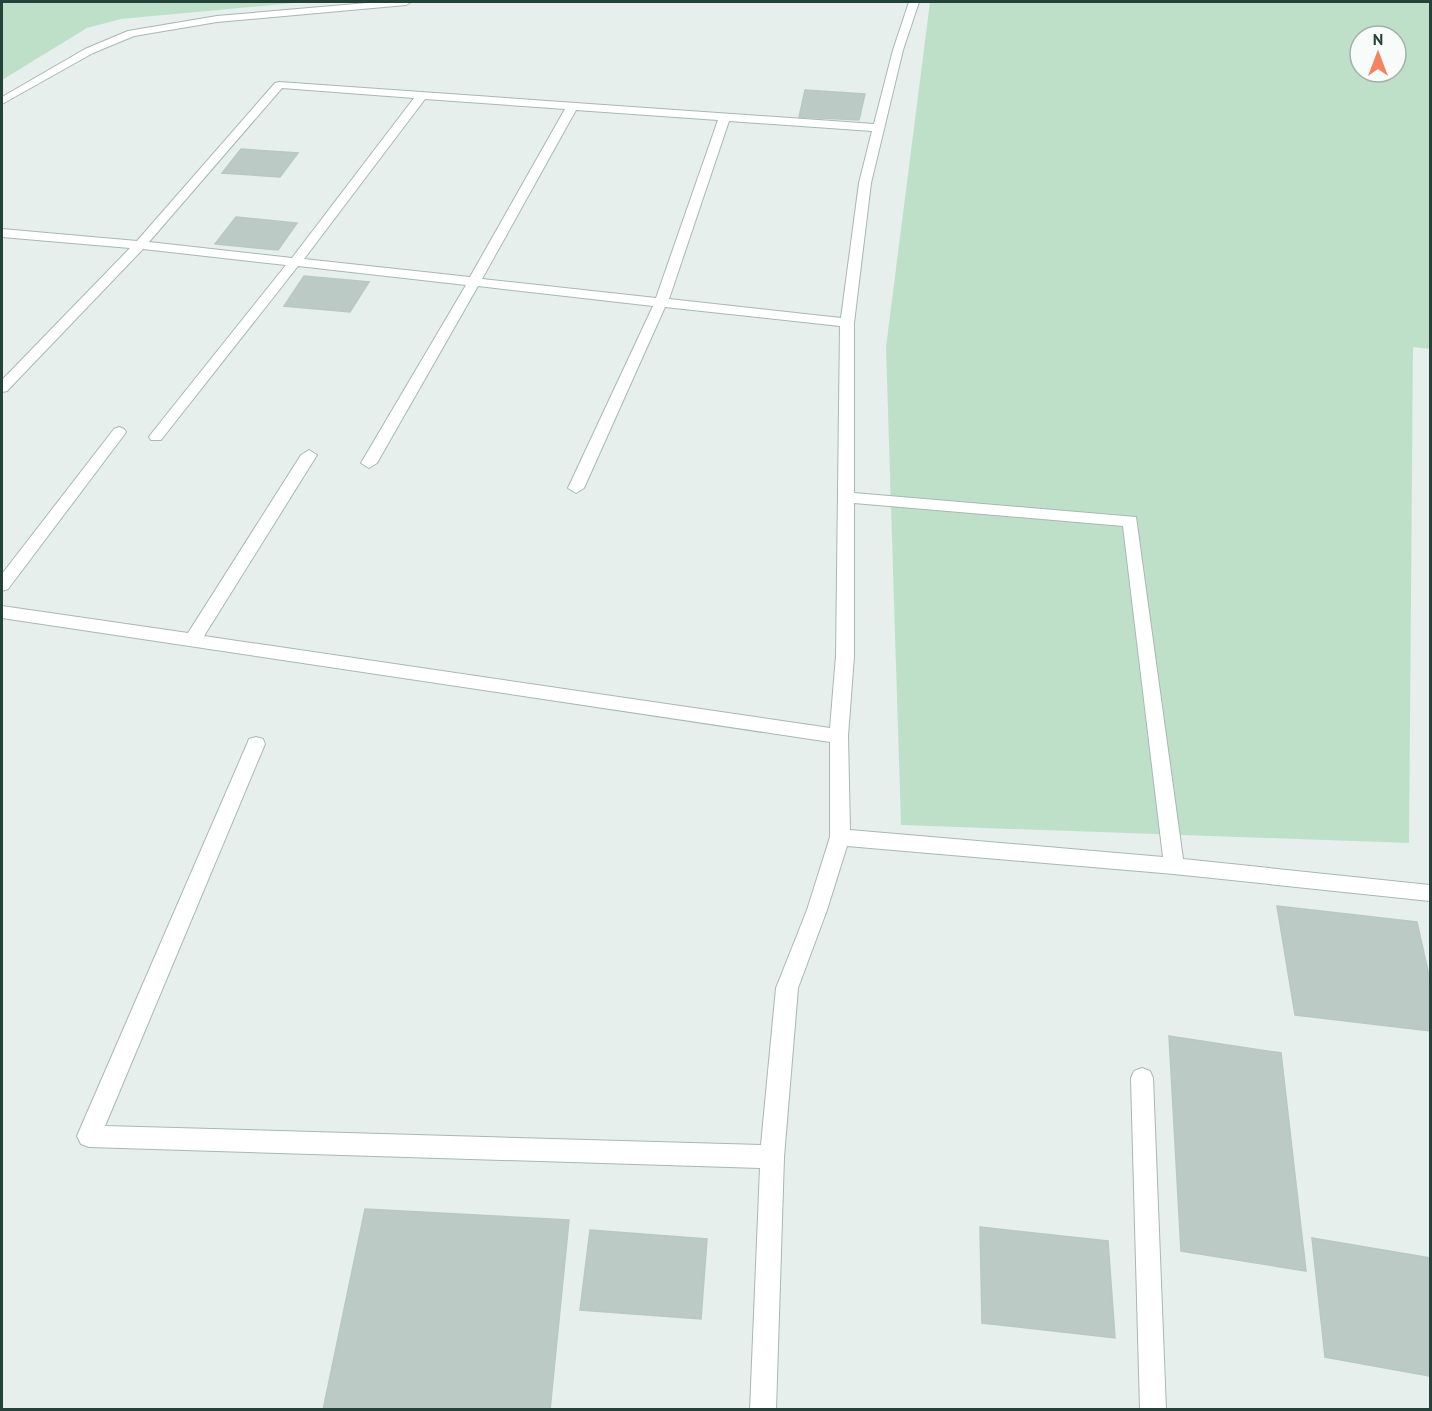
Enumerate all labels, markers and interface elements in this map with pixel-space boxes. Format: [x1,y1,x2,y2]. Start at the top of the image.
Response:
north arrow [1348,24,1408,84]
text: N [1373,29,1383,49]

